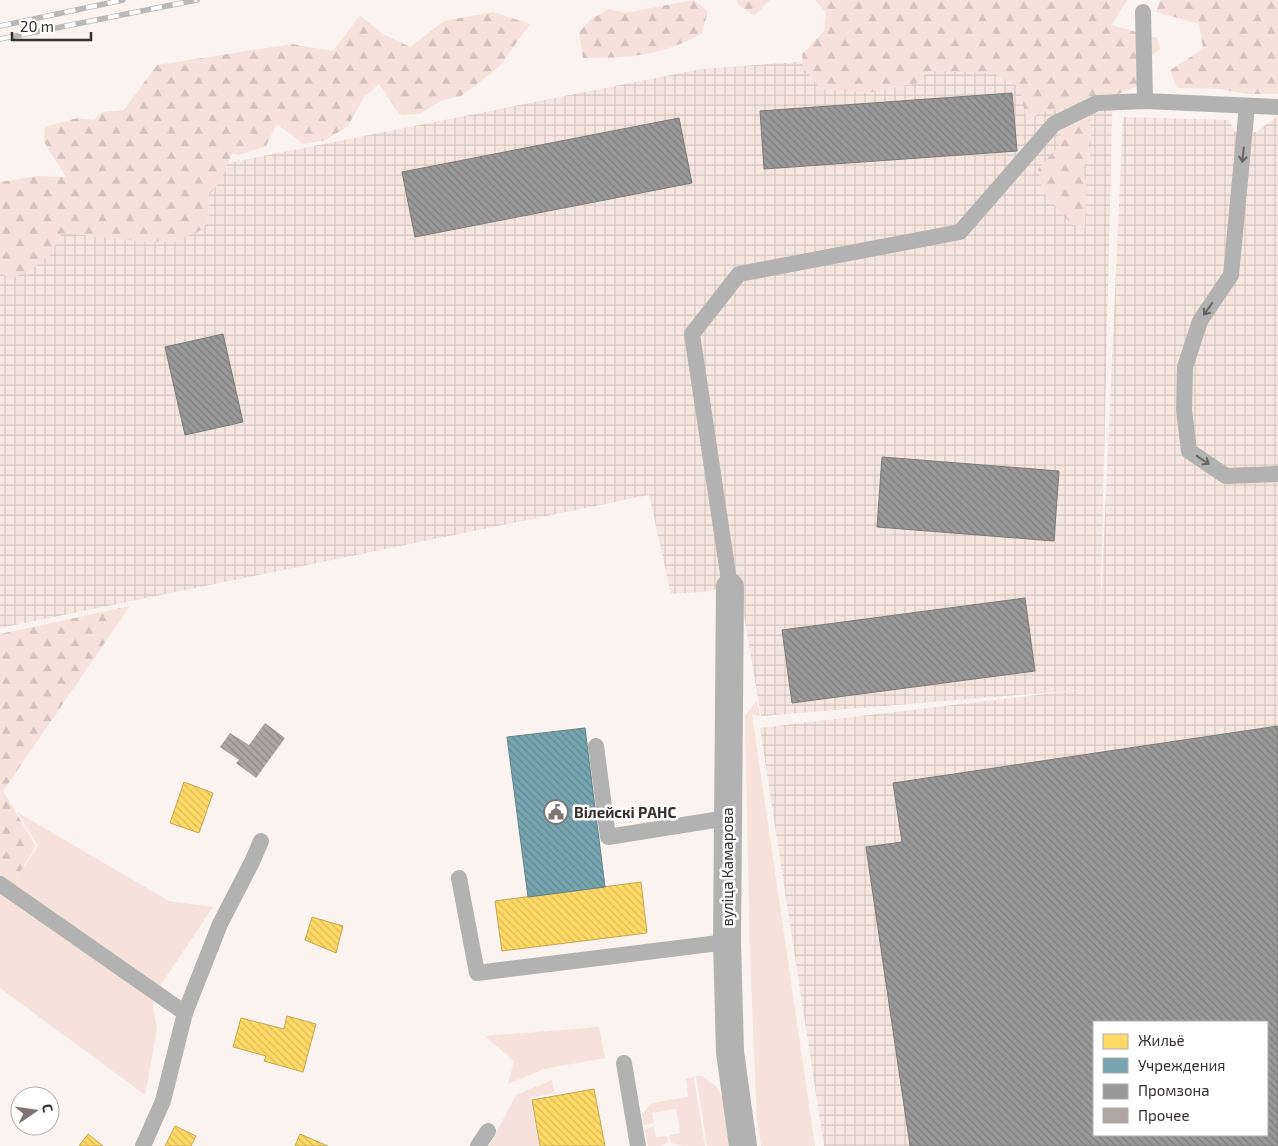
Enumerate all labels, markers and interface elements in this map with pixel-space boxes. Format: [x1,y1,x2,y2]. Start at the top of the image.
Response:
scale bar [12,10,91,42]
text: 20 m [20,17,54,35]
one-way arrow [1238,147,1248,163]
one-way arrow [1203,302,1213,316]
one-way arrow [1195,455,1209,465]
public building icon: Вілейскі РАНС [543,799,569,825]
place label: Вілейскі РАНС [574,803,676,821]
street label: вуліца Камарова [718,807,737,927]
legend [1093,1021,1268,1136]
text: Жильё [1138,1031,1185,1049]
text: Учреждения [1138,1056,1225,1074]
text: Промзона [1138,1081,1210,1099]
north arrow [10,1086,60,1136]
text: С [39,1102,57,1114]
text: Прочее [1138,1106,1190,1124]

